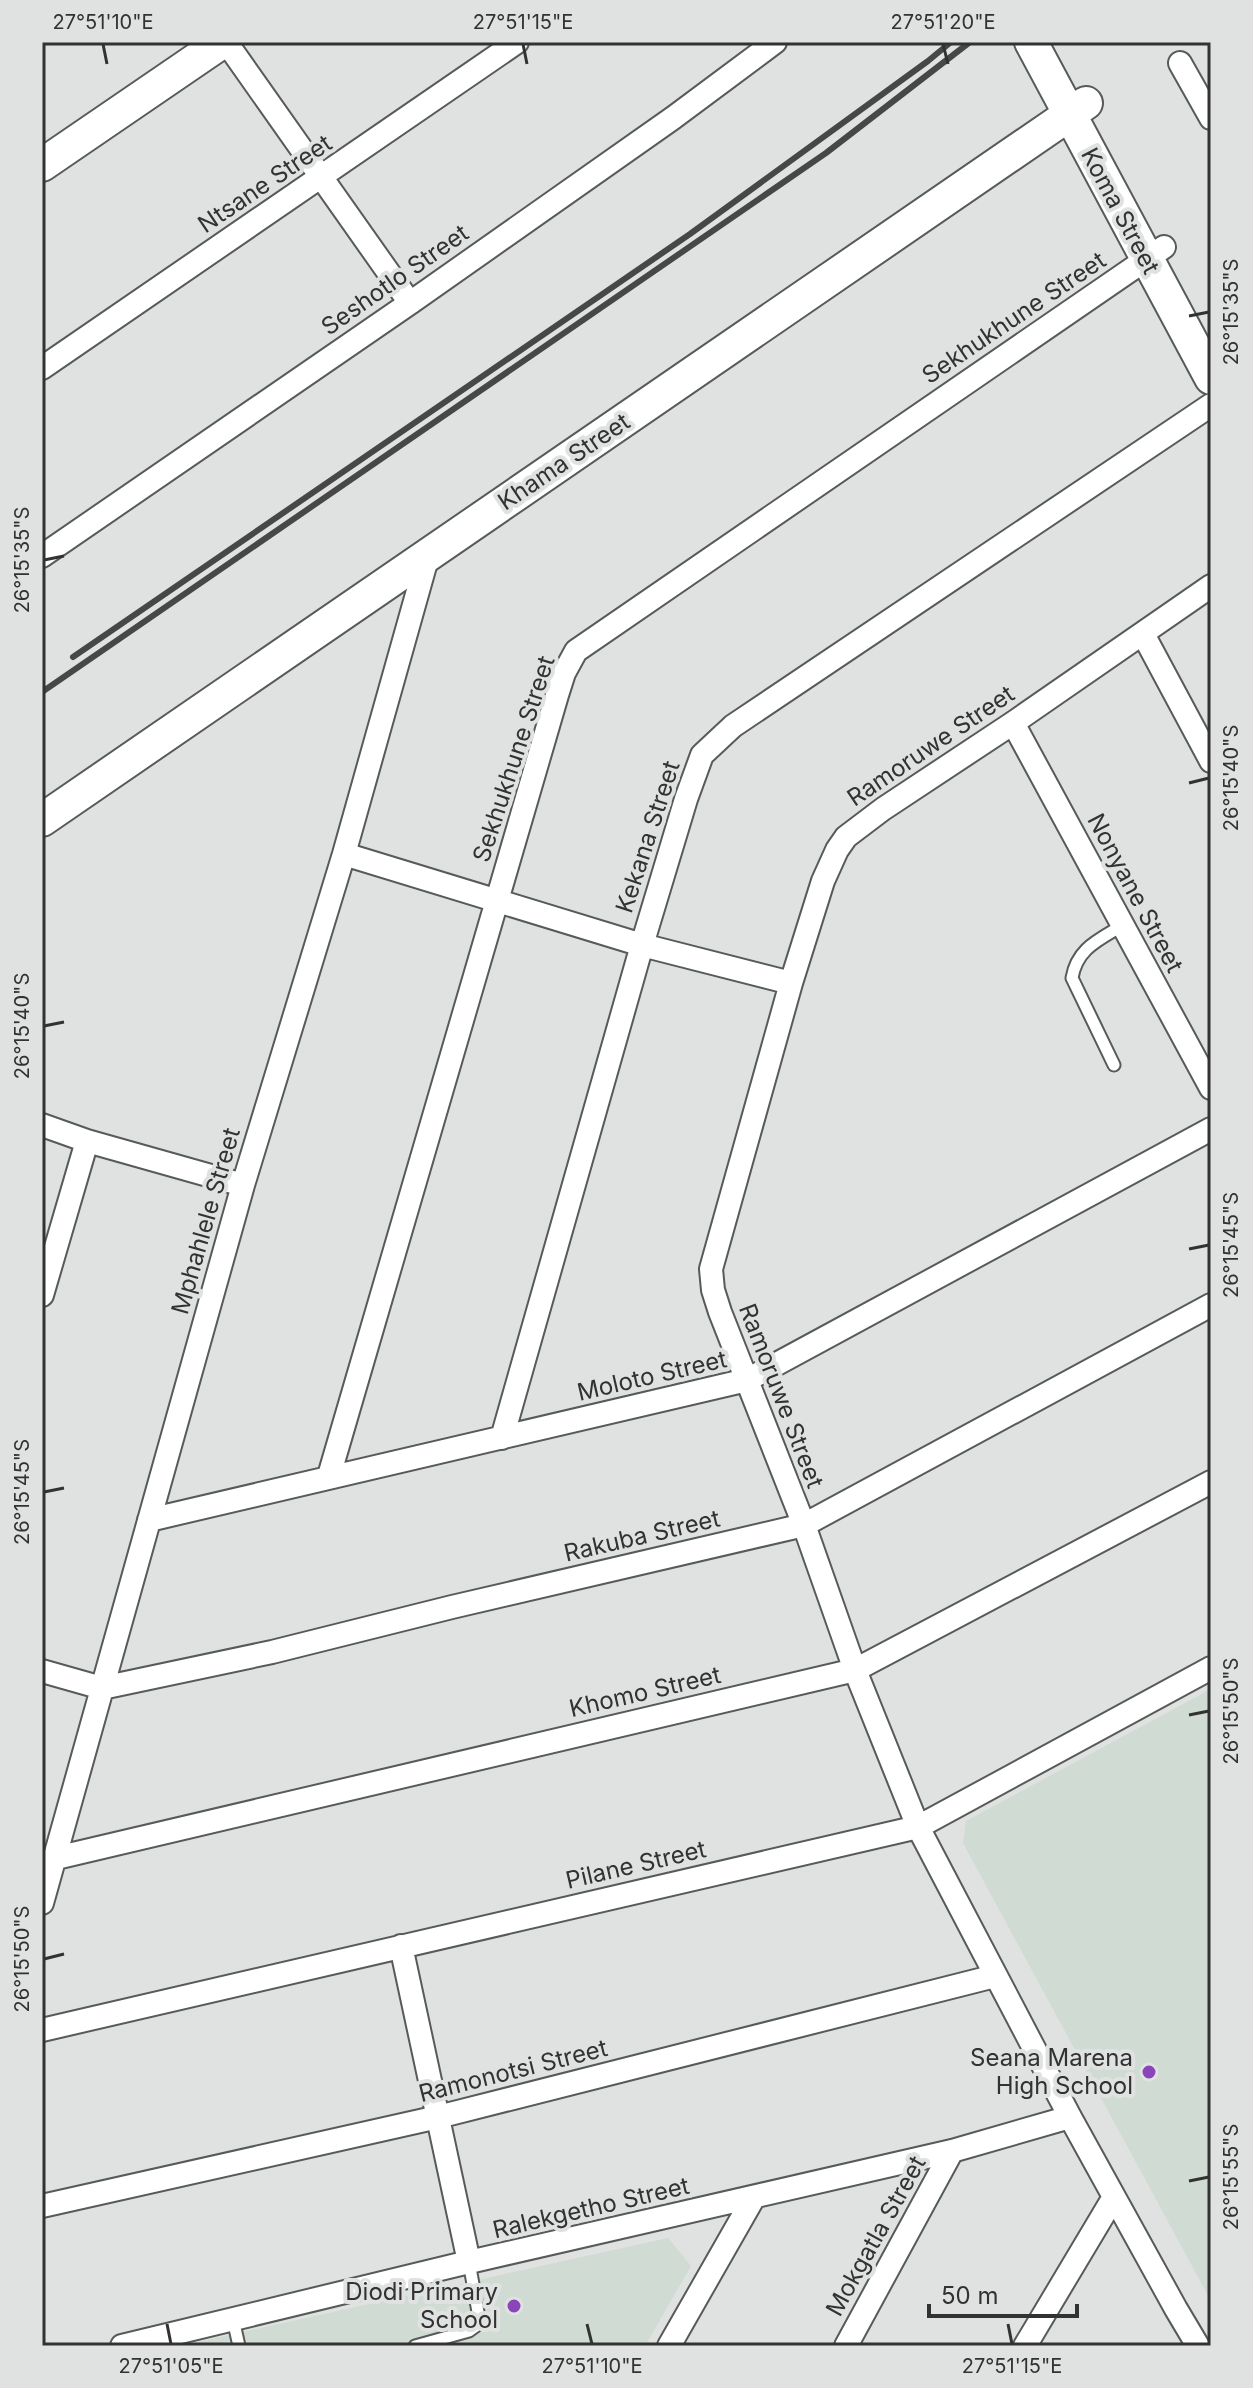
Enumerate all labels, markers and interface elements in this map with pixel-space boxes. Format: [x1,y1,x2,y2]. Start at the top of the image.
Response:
text: 27°51'10"E [52,10,154,34]
text: 27°51'15"E [473,10,573,34]
text: 27°51'20"E [890,10,996,34]
street label: Ntsane Street [192,128,337,239]
street label: Koma Street [1075,143,1166,279]
street label: Seshotlo Street [315,218,474,341]
street label: Sekhukhune Street [916,245,1111,390]
text: 26°15'35"S [1219,259,1243,365]
street label: Khama Street [492,407,635,516]
text: 26°15'35"S [10,507,34,613]
street label: Sekhukhune Street [466,652,561,866]
street label: Ramoruwe Street [842,679,1020,812]
text: 26°15'40"S [1219,725,1243,831]
street label: Kekana Street [609,757,686,916]
street label: Nonyane Street [1081,808,1190,977]
text: 26°15'40"S [10,973,34,1079]
street label: Mphahlele Street [165,1124,246,1317]
text: 26°15'45"S [1219,1192,1243,1298]
street label: Ramoruwe Street [733,1300,830,1492]
street label: Moloto Street [574,1344,730,1407]
text: 26°15'45"S [10,1439,34,1545]
street label: Rakuba Street [561,1503,723,1568]
text: 26°15'50"S [1219,1658,1243,1764]
street label: Khomo Street [566,1660,724,1723]
street label: Pilane Street [563,1834,709,1895]
text: 26°15'50"S [10,1906,34,2012]
street label: Ramonotsi Street [416,2033,610,2108]
place label: Seana Marena High School [970,2043,1133,2100]
marker: Seana Marena High School [1140,2063,1158,2081]
text: 26°15'55"S [1219,2124,1243,2230]
street label: Mokgatla Street [820,2151,932,2321]
street label: Ralekgetho Street [490,2171,692,2244]
scale bar [929,2268,1077,2318]
place label: Diodi Primary School [345,2277,498,2334]
text: 50 m [941,2281,999,2310]
marker: Diodi Primary School [505,2297,523,2315]
text: 27°51'05"E [118,2354,224,2378]
text: 27°51'10"E [541,2354,643,2378]
text: 27°51'15"E [962,2354,1062,2378]

